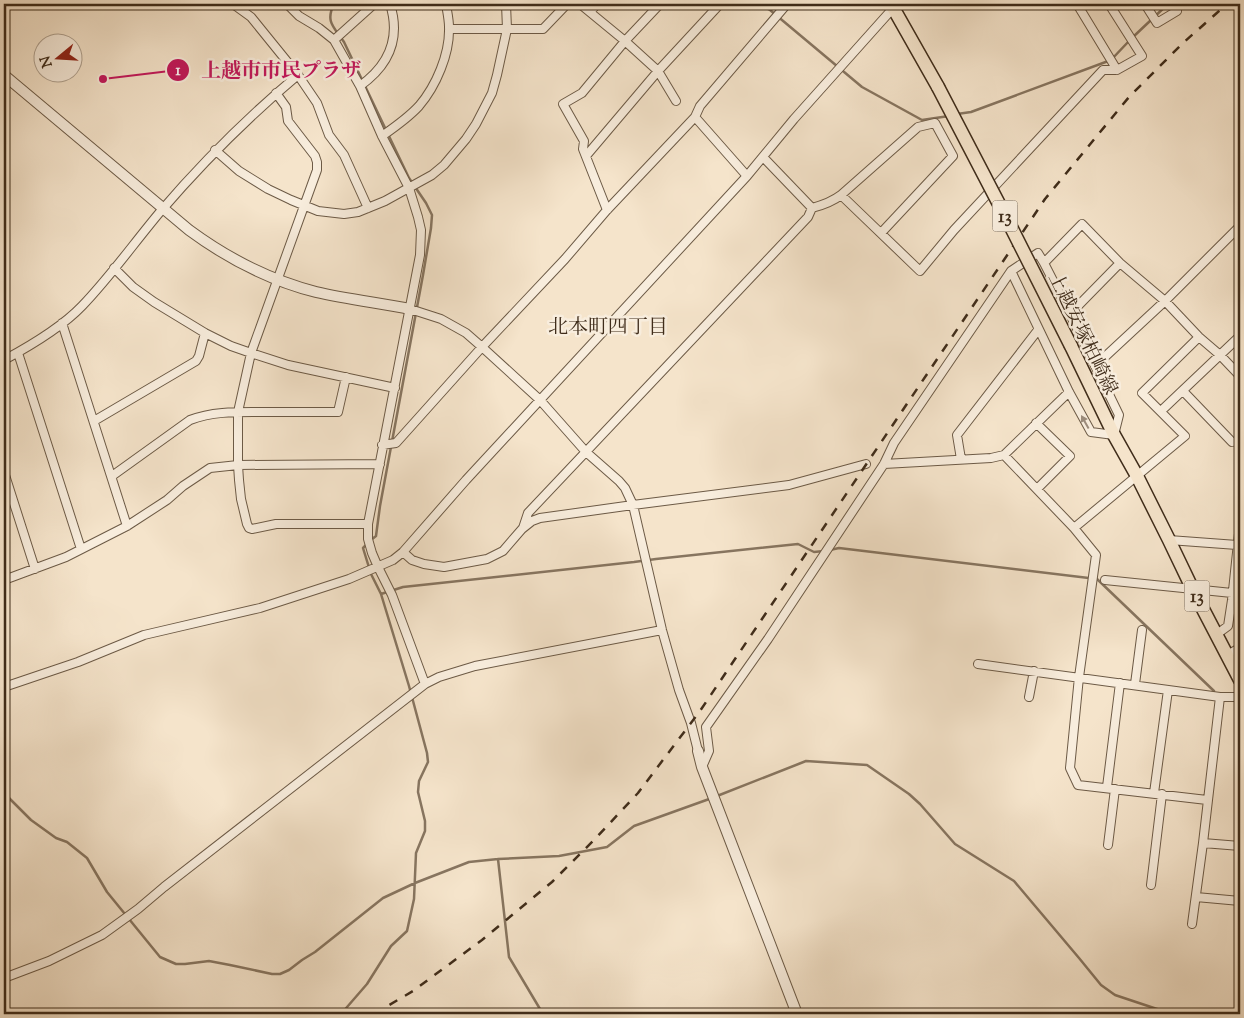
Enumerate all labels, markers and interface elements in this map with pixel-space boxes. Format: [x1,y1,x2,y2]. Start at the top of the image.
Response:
north arrow [32,32,82,82]
callout: 上越市市民プラザ [166,52,371,87]
text: N [36,53,59,70]
text: 上越市市民プラザ [201,58,361,87]
text: 1 [175,61,181,82]
road number: 13 [992,200,1018,232]
street label: 上越安塚柏崎線 [1040,268,1123,400]
district label: 北本町四丁目 [548,314,668,343]
one-way arrow [1081,416,1090,429]
road number: 13 [1184,580,1210,612]

